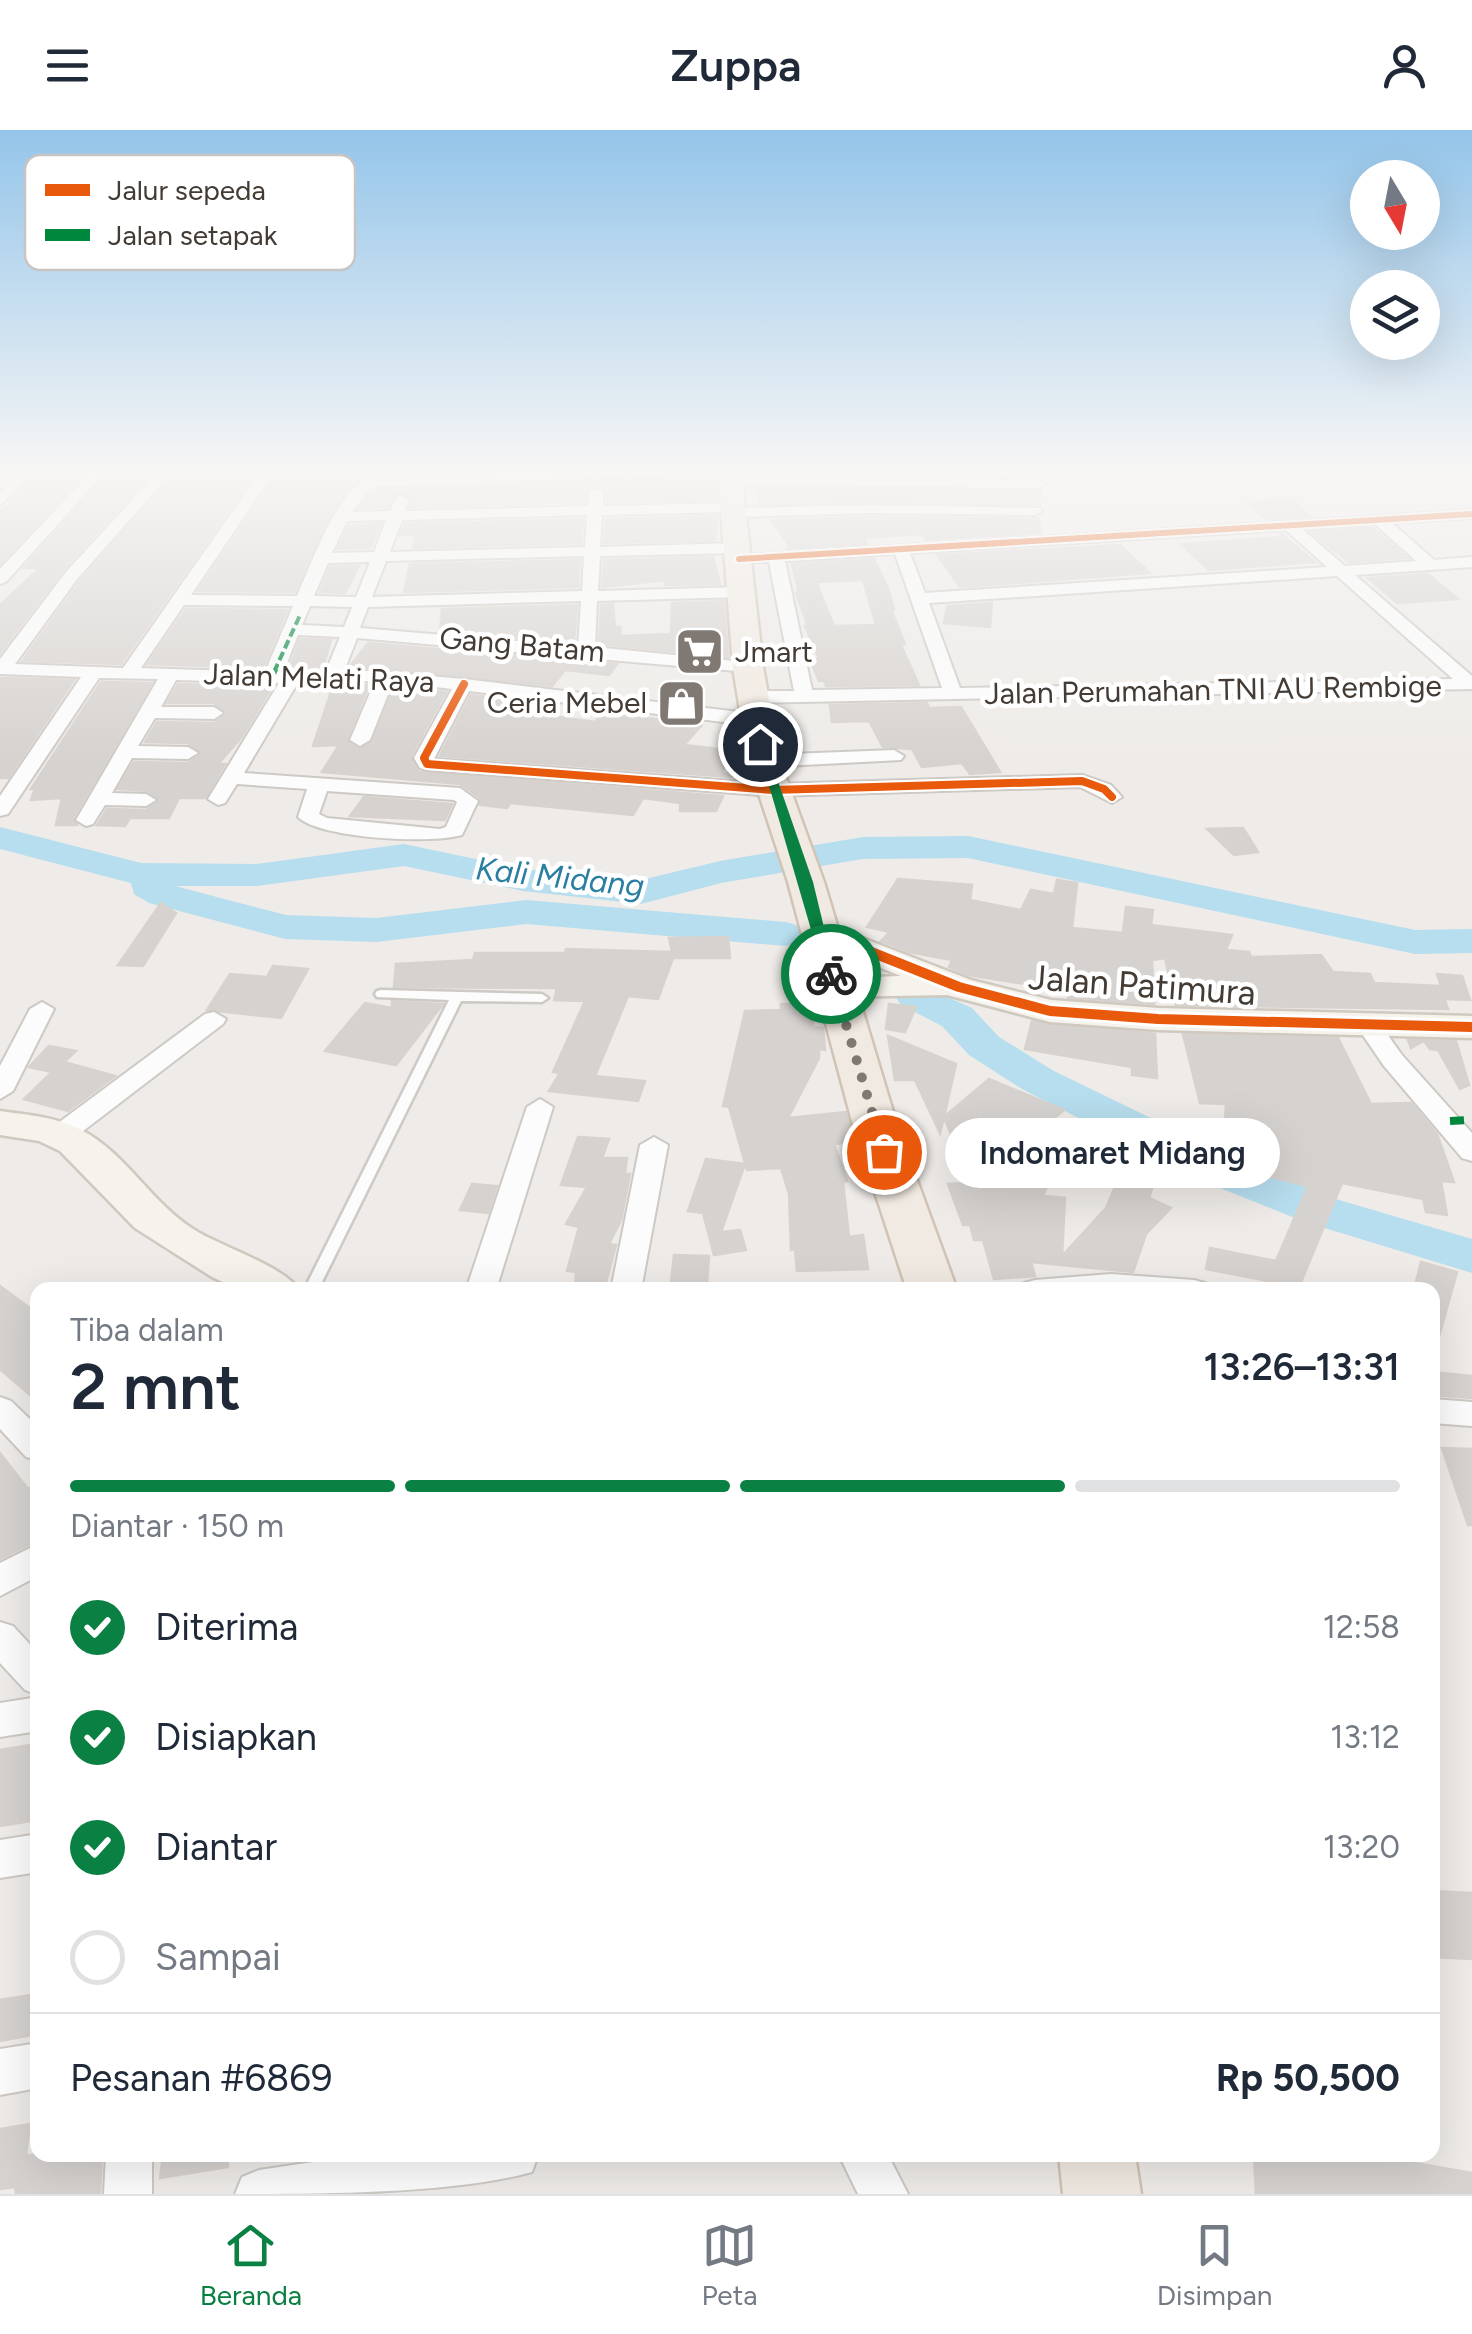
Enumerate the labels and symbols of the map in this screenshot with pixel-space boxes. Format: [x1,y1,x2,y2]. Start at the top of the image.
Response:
legend [25,155,355,270]
north arrow [1350,160,1440,250]
text: Jalur sepeda [108,173,266,207]
text: Jalan setapak [108,218,278,252]
street label: Gang Batam [438,619,606,670]
supermarket icon: Jmart [674,626,726,678]
place label: Jmart [735,633,813,670]
street label: Jalan Melati Raya [203,655,435,700]
street label: Jalan Perumahan TNI AU Rembige [984,667,1442,712]
shop icon: Ceria Mebel [656,677,708,729]
place label: Ceria Mebel [487,684,647,721]
pin [718,702,803,787]
water label: Kali Midang [474,849,646,905]
courier [781,924,881,1024]
street label: Jalan Patimura [1027,956,1257,1014]
pin [842,1110,927,1195]
callout: Indomaret Midang [944,1117,1279,1187]

